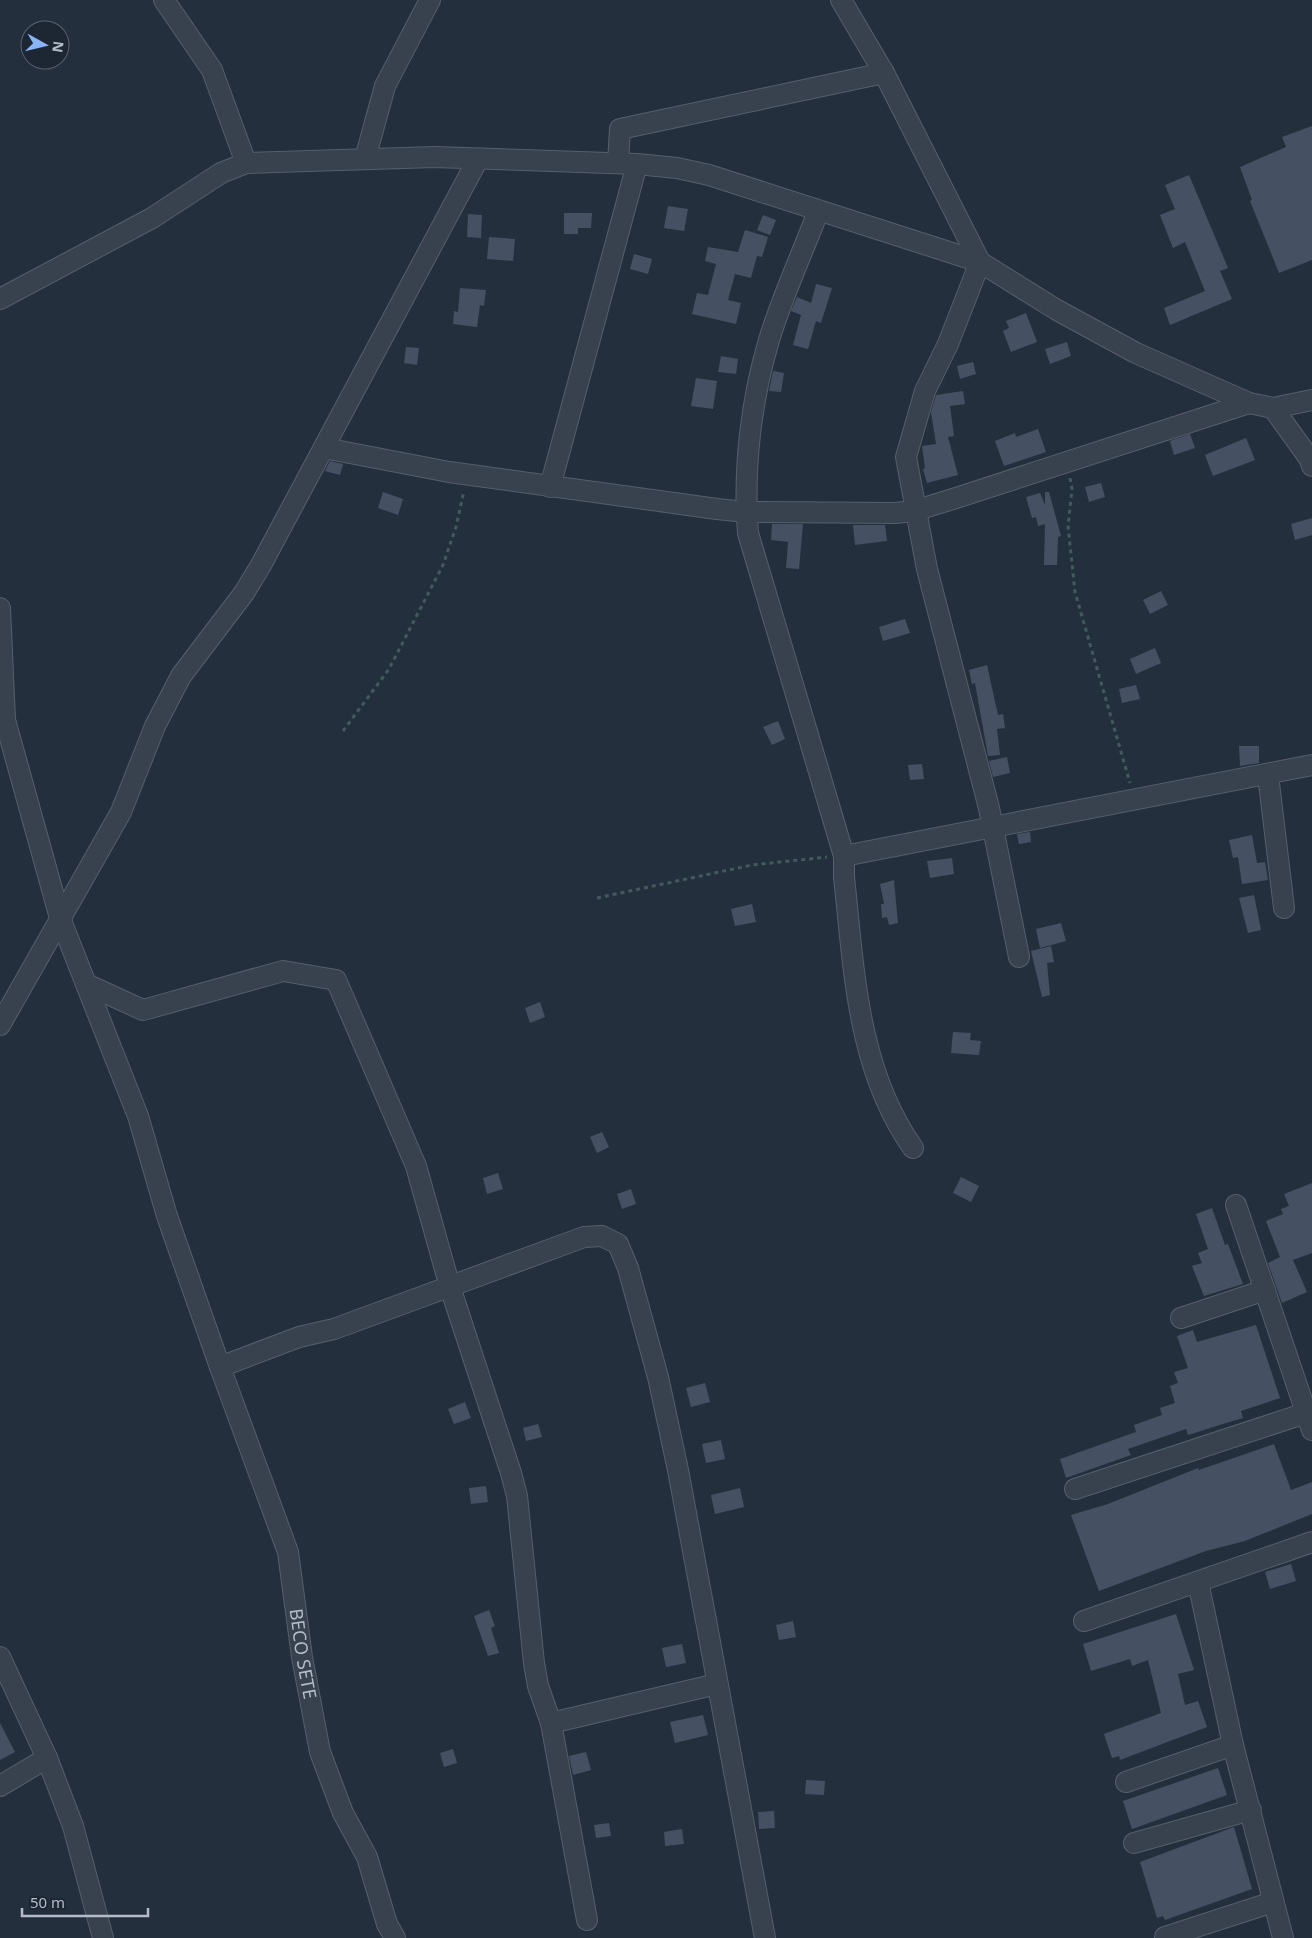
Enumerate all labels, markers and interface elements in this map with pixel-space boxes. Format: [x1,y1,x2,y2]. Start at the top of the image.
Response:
north arrow [20,20,70,70]
text: N [48,40,69,54]
street label: BECO SETE [285,1607,323,1701]
scale bar [22,1886,149,1918]
text: 50 m [30,1892,65,1912]

